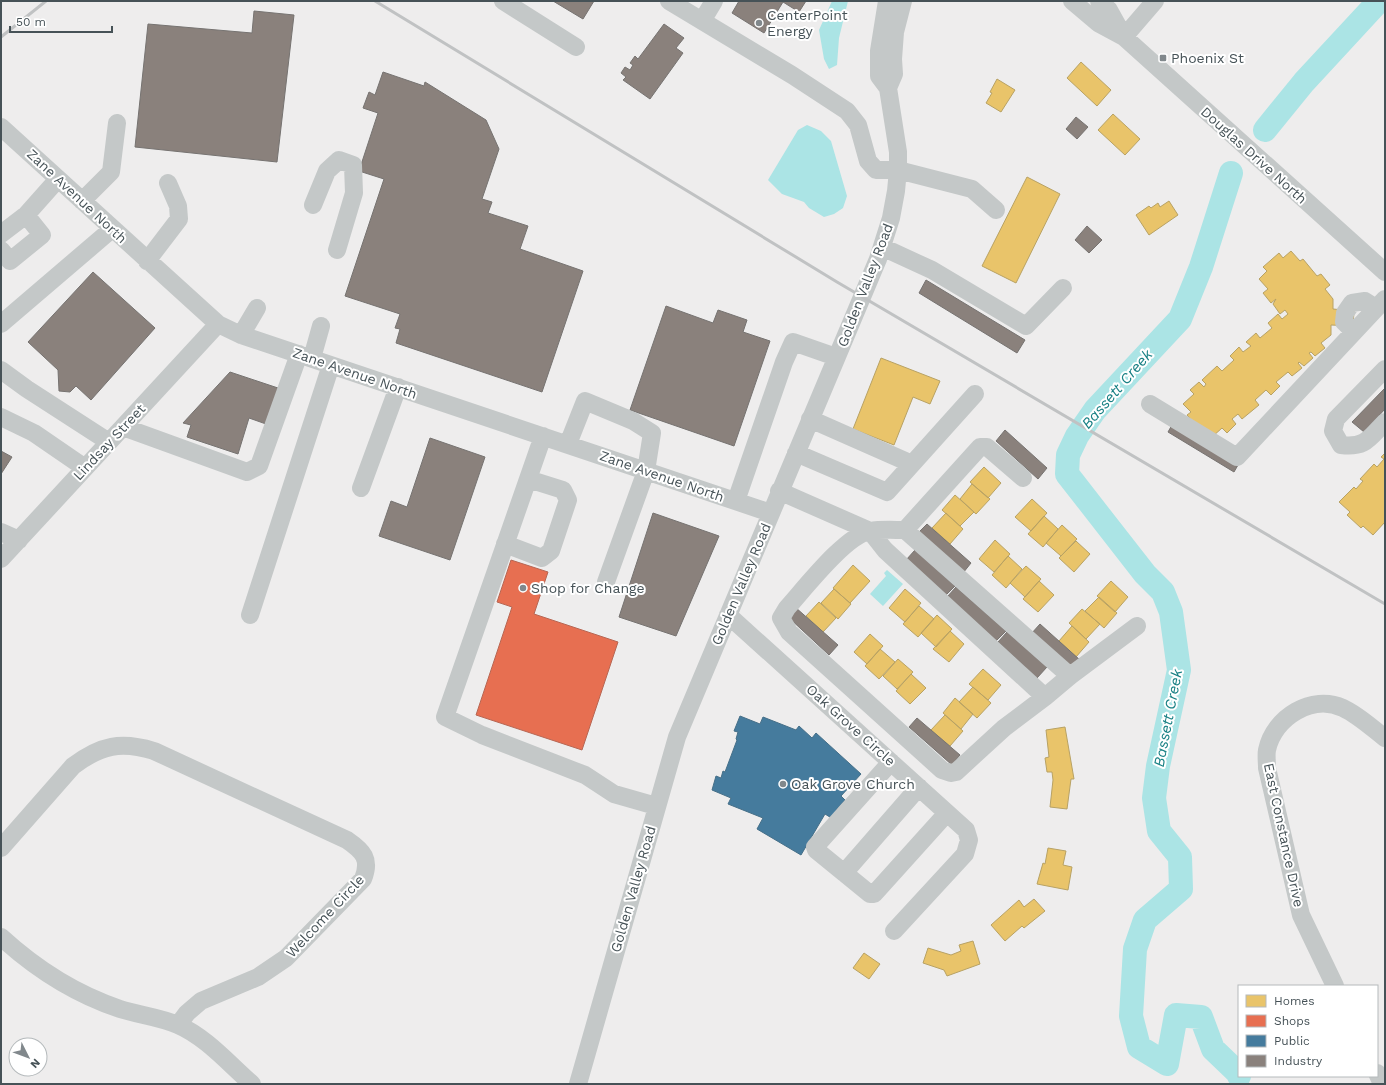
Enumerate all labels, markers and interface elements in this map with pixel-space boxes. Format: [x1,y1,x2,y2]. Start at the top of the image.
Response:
place label: CenterPoint Energy [767,7,848,39]
scale bar [10,8,112,34]
text: 50 m [16,15,46,29]
marker: CenterPoint Energy [754,18,764,28]
place label: Phoenix St [1171,50,1244,66]
marker: Phoenix St [1158,53,1168,63]
street label: Douglas Drive North [1198,103,1310,207]
street label: Zane Avenue North [24,146,130,246]
street label: Golden Valley Road [834,221,896,349]
street label: Zane Avenue North [291,344,419,402]
water label: Bassett Creek [1078,345,1157,432]
street label: Lindsay Street [70,401,148,483]
street label: Zane Avenue North [598,447,726,505]
street label: Golden Valley Road [708,521,774,647]
place label: Shop for Change [531,580,645,596]
marker: Shop for Change [518,583,528,593]
water label: Bassett Creek [1150,667,1186,768]
street label: Oak Grove Circle [803,681,899,769]
street label: East Constance Drive [1261,761,1307,909]
place label: Oak Grove Church [791,776,915,792]
marker: Oak Grove Church [778,779,788,789]
street label: Golden Valley Road [607,824,659,954]
street label: Welcome Circle [283,871,367,961]
legend [1238,985,1378,1077]
text: Homes [1274,994,1315,1008]
text: Shops [1274,1014,1310,1028]
text: Public [1274,1034,1310,1048]
north arrow [8,1037,48,1077]
text: Industry [1274,1054,1323,1068]
text: N [28,1056,43,1071]

